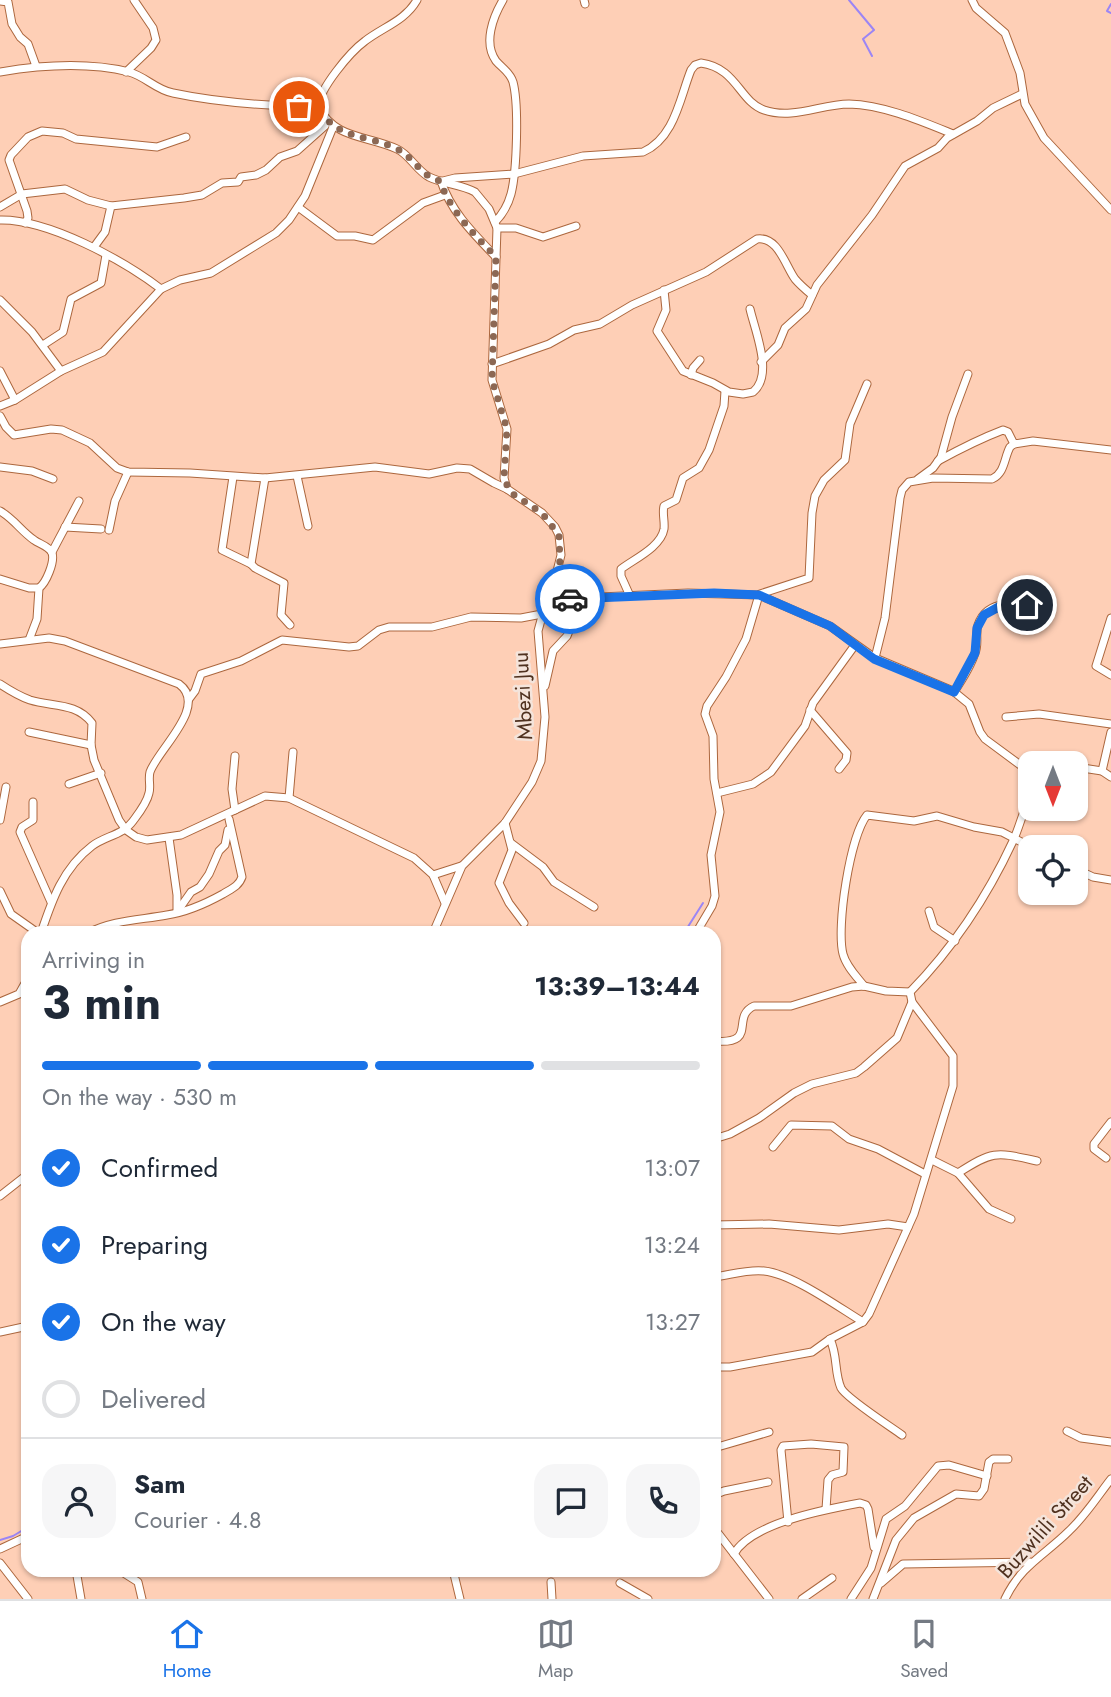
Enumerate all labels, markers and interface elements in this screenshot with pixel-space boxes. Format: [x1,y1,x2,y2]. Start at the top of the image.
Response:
pin [269,77,329,137]
icon: bag [280,88,318,126]
courier [535,564,605,634]
pin [997,575,1057,635]
icon: car [551,580,589,618]
icon: home [1008,586,1046,624]
street label: Mbezi Juu [506,651,540,741]
north arrow [1018,751,1088,821]
map controls [1018,751,1088,905]
button: locate [1018,835,1088,905]
text: Arriving in [42,943,145,977]
text: 13:39–13:44 [534,967,700,1005]
text: 3 min [42,970,161,1036]
text: On the way · 530 m [42,1080,237,1114]
icon: check [42,1149,80,1187]
text: Confirmed [101,1149,218,1187]
text: 13:07 [644,1151,700,1185]
icon: check [42,1226,80,1264]
text: Preparing [101,1226,208,1264]
text: 13:24 [644,1228,700,1262]
icon: check [42,1303,80,1341]
text: On the way [101,1303,226,1341]
text: 13:27 [645,1305,700,1339]
text: Delivered [101,1380,206,1418]
button: person [42,1464,116,1538]
button: chat [534,1464,608,1538]
button: phone [626,1464,700,1538]
text: Sam [134,1465,186,1503]
street label: Buzwilili Street [991,1469,1099,1585]
text: Courier · 4.8 [134,1503,262,1537]
tab: Home [163,1615,211,1684]
tab: Map [537,1615,575,1684]
tab: Saved [900,1615,948,1684]

